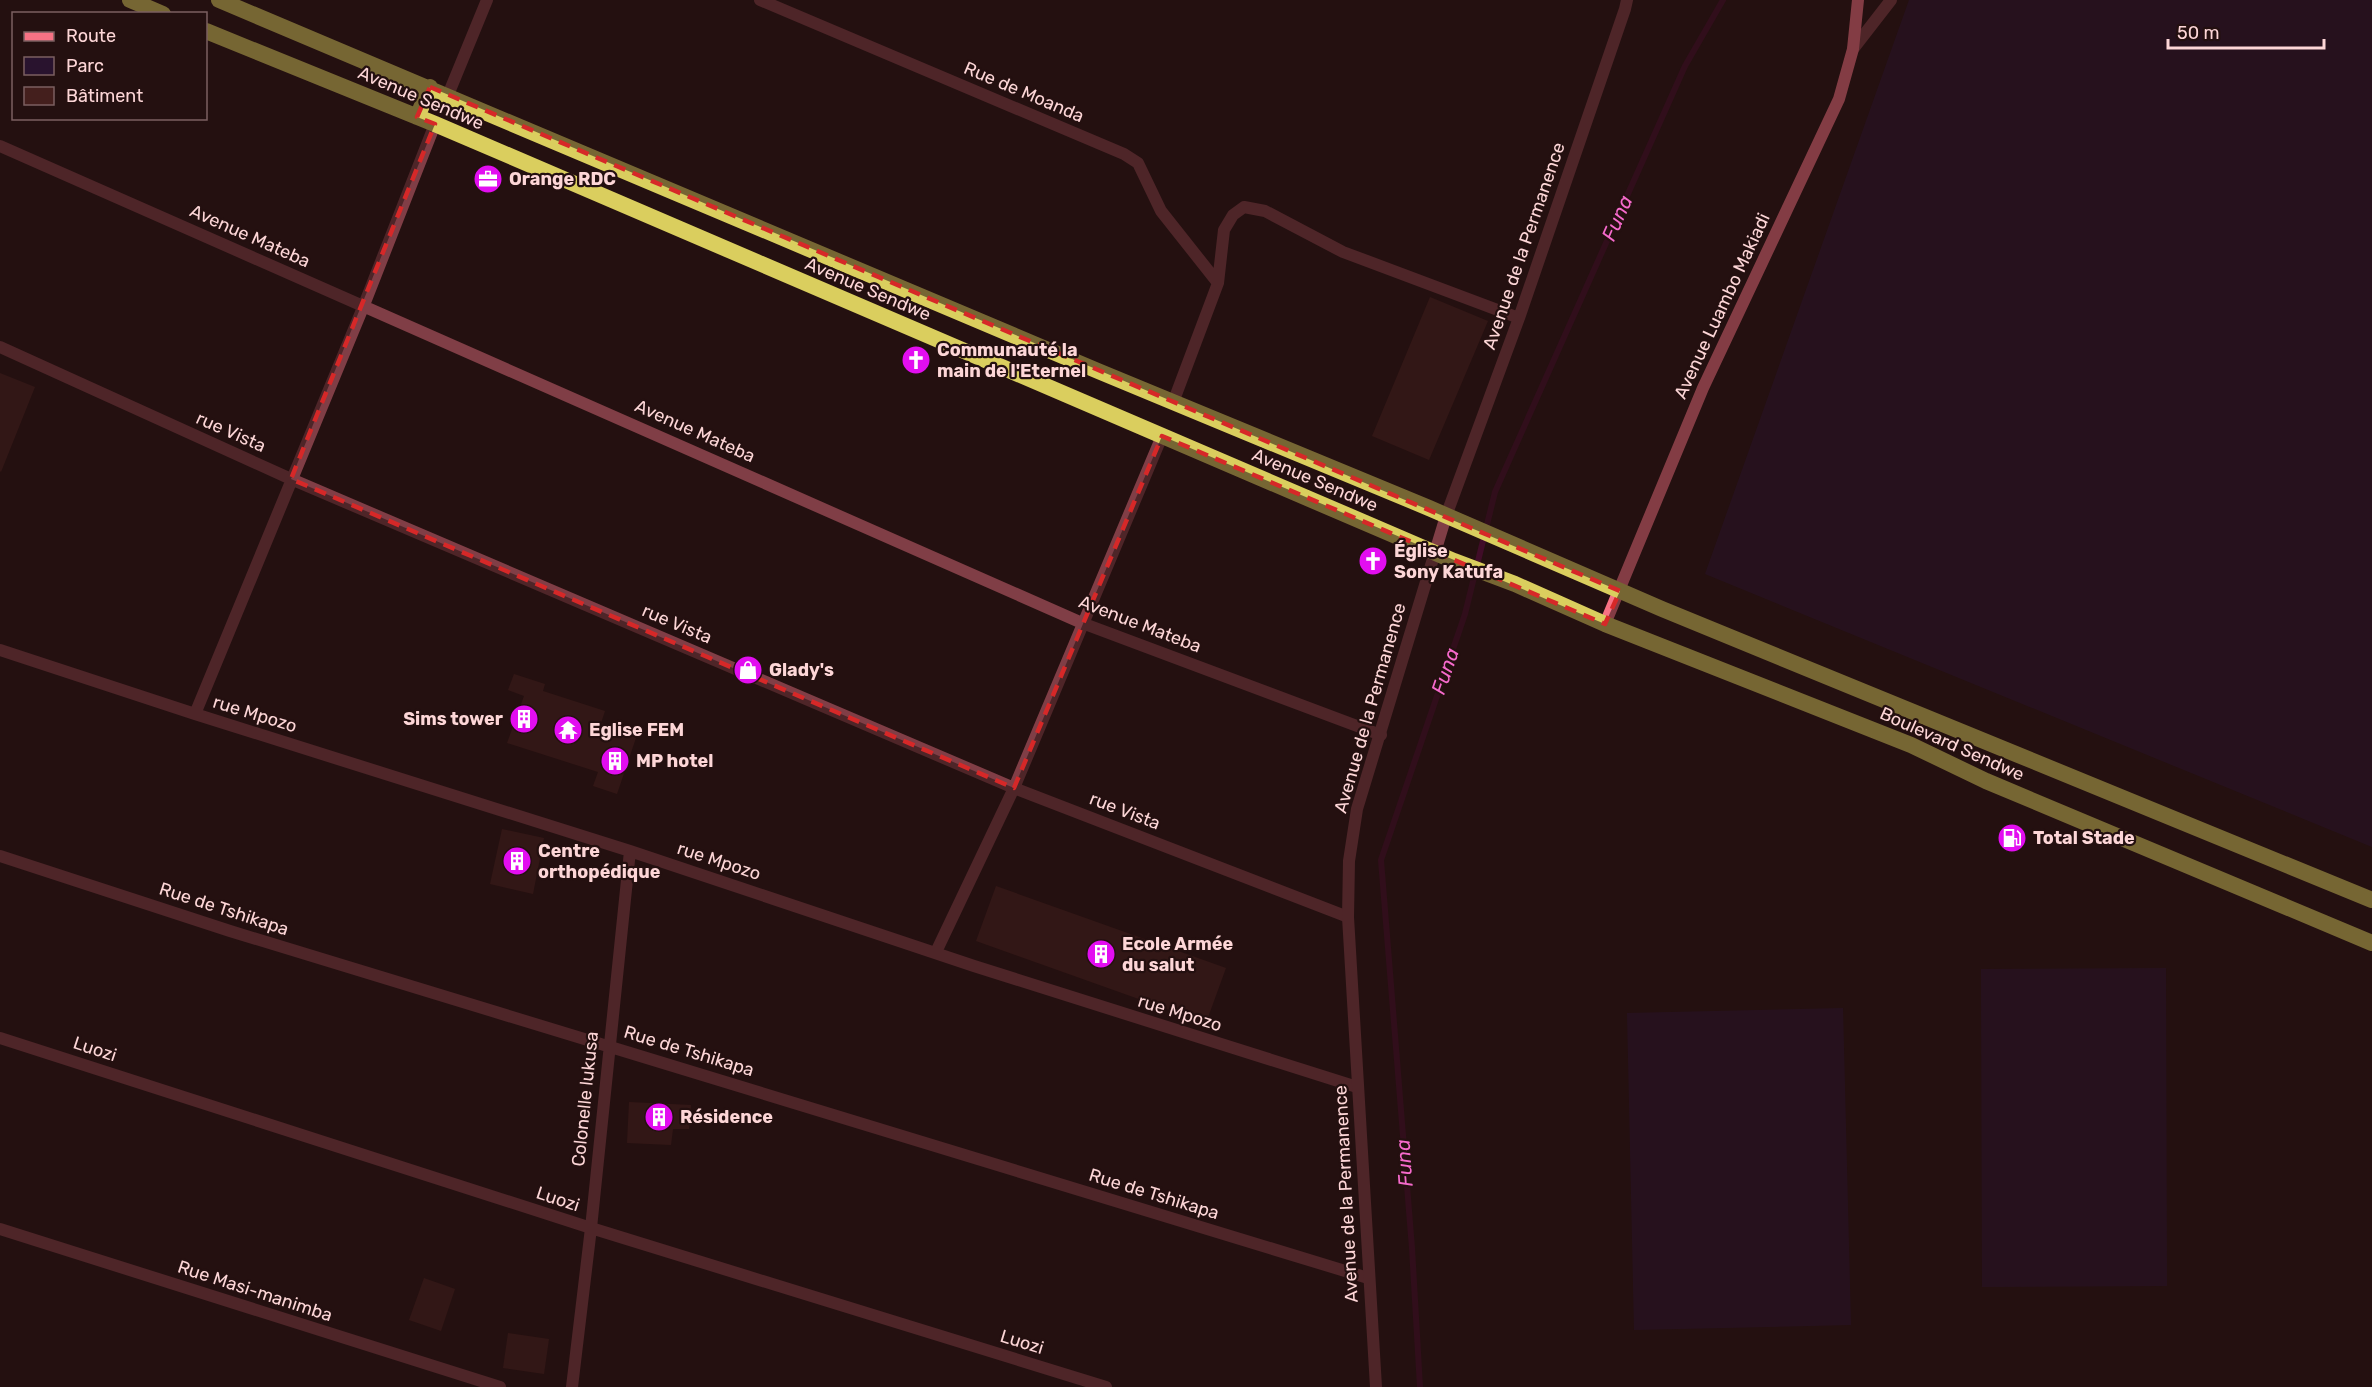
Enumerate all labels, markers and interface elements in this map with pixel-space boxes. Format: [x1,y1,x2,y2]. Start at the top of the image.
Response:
legend [12,12,207,120]
scale bar [2168,12,2324,50]
text: 50 m [2177,22,2220,44]
text: Route [66,25,116,47]
text: Parc [66,55,104,77]
street label: Rue de Moanda [961,57,1087,127]
street label: Avenue Sendwe [355,62,487,134]
text: Bâtiment [66,85,143,107]
street label: Avenue de la Permanence [1478,140,1570,352]
office icon: Orange RDC [472,163,504,195]
place label: Orange RDC [509,168,616,190]
water label: Funa [1596,191,1638,245]
street label: Avenue Mateba [186,200,314,272]
street label: Avenue Luambo Makiadi [1669,210,1775,402]
street label: Avenue Sendwe [802,253,934,325]
place label: Communauté la main de l'Eternel [937,339,1086,382]
church icon: Communauté la main de l'Eternel [900,344,932,376]
street label: Avenue Mateba [631,395,759,467]
street label: rue Vista [193,407,269,457]
street label: Avenue Sendwe [1249,444,1381,516]
place label: Église Sony Katufa [1394,540,1503,583]
church icon: Église Sony Katufa [1357,545,1389,577]
street label: Avenue Mateba [1076,591,1204,657]
street label: rue Vista [639,599,715,649]
street label: Avenue de la Permanence [1329,600,1411,816]
water label: Funa [1426,644,1464,697]
shop icon: Glady's [732,654,764,686]
place label: Glady's [769,659,834,681]
street label: rue Mpozo [210,691,300,737]
street label: Boulevard Sendwe [1876,702,2028,786]
building icon: Sims tower [508,703,540,735]
place label: Sims tower [403,708,503,730]
temple icon: Eglise FEM [552,714,584,746]
place label: Eglise FEM [589,719,684,741]
building icon: MP hotel [599,745,631,777]
place label: MP hotel [636,750,713,772]
street label: rue Vista [1087,787,1163,835]
fuel station icon: Total Stade [1996,822,2028,854]
place label: Total Stade [2033,827,2135,849]
street label: rue Mpozo [674,837,764,885]
place label: Centre orthopédique [538,840,661,883]
building icon: Centre orthopédique [501,845,533,877]
street label: Rue de Tshikapa [156,878,292,940]
place label: Ecole Armée du salut [1122,933,1234,976]
building icon: Ecole Armée du salut [1085,938,1117,970]
street label: rue Mpozo [1135,990,1225,1036]
street label: Rue de Tshikapa [621,1021,757,1081]
street label: Colonelle lukusa [567,1030,603,1168]
street label: Luozi [70,1032,120,1066]
street label: Avenue de la Permanence [1329,1085,1363,1303]
building icon: Résidence [643,1101,675,1133]
place label: Résidence [680,1106,773,1128]
water label: Funa [1390,1138,1418,1187]
street label: Rue de Tshikapa [1086,1164,1222,1224]
street label: Luozi [533,1182,583,1216]
street label: Rue Masi-manimba [175,1256,335,1326]
street label: Luozi [998,1325,1046,1359]

